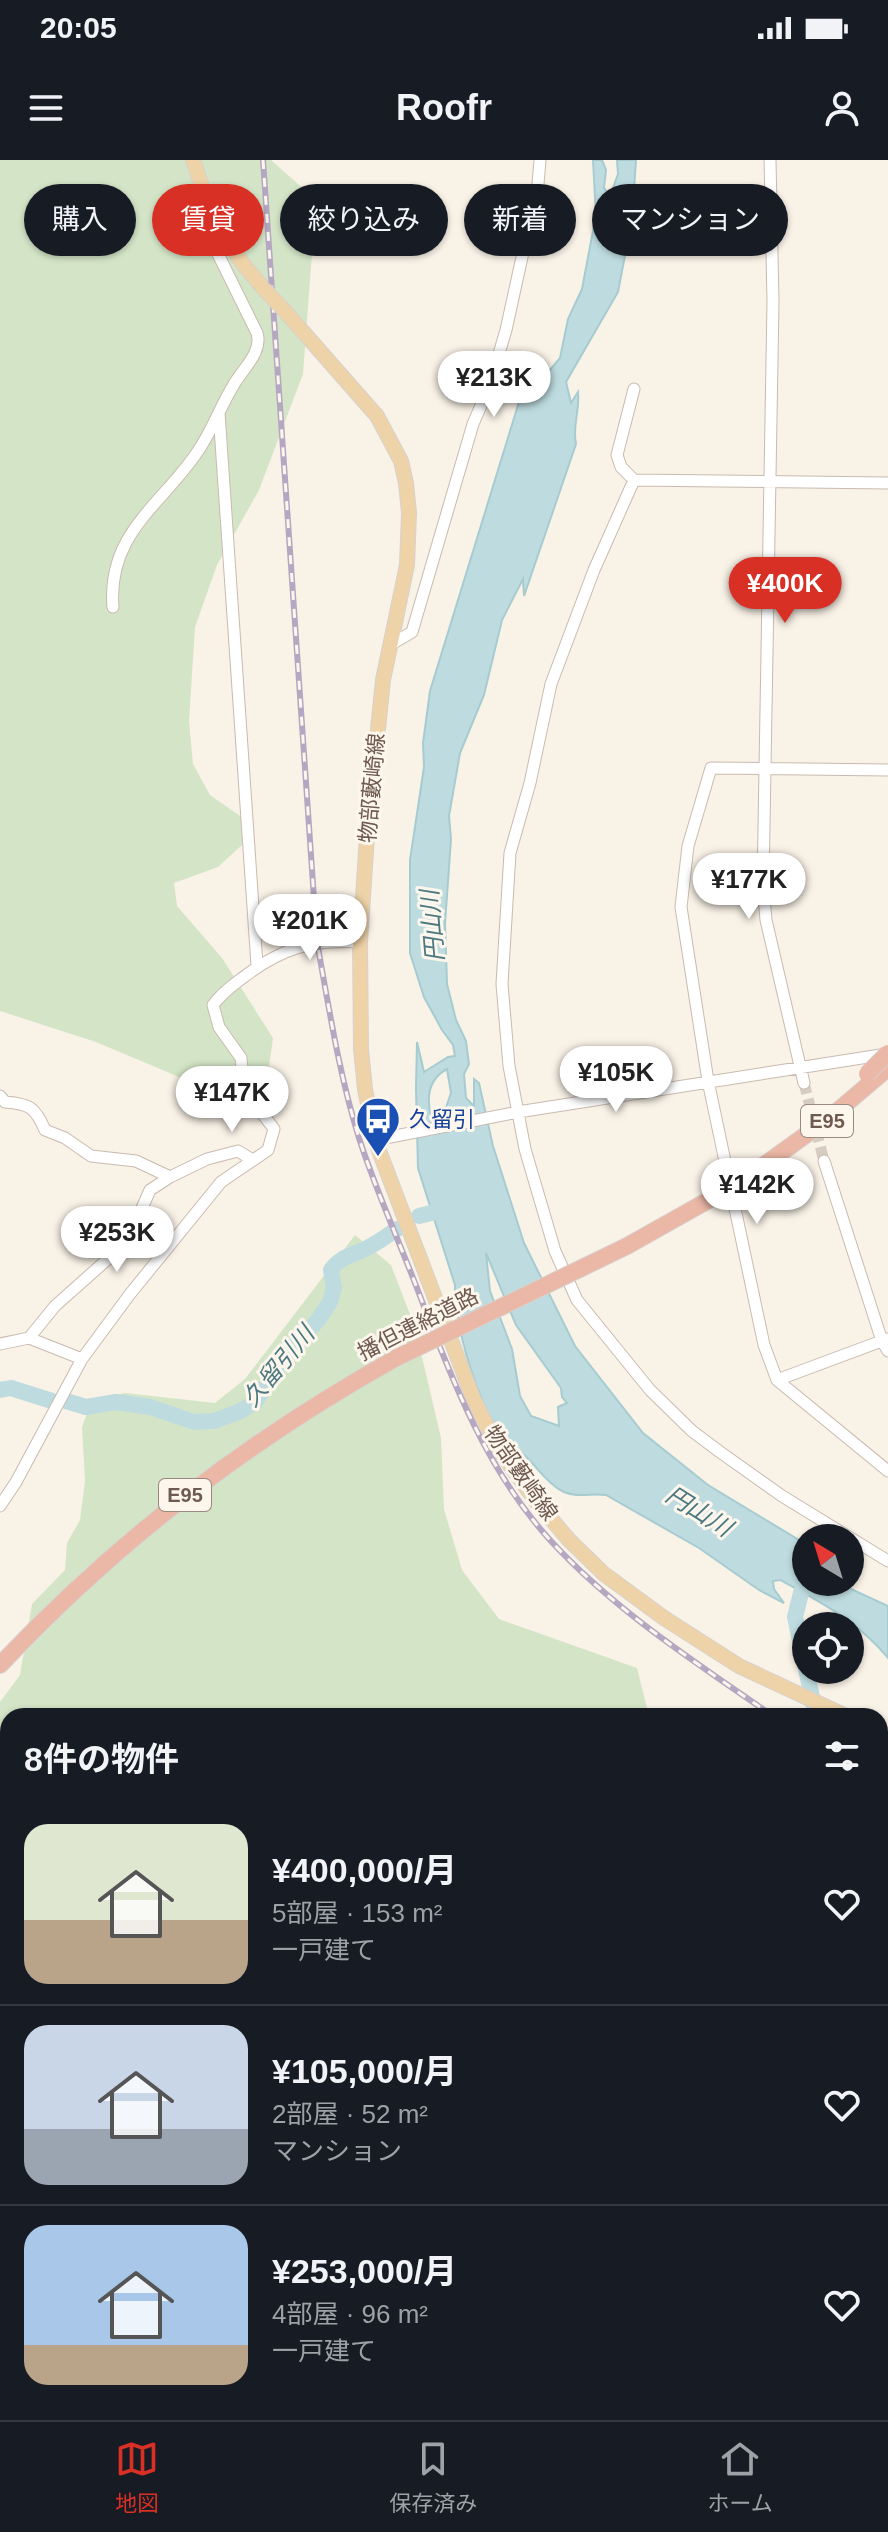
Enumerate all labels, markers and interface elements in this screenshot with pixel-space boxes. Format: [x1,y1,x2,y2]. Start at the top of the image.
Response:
text: 20:05 [40,11,117,44]
icon: menu [24,86,68,130]
icon: person [820,86,864,130]
text: Roofr [396,87,492,128]
chip: 購入 [24,184,136,256]
chip: 賃貸 [152,184,264,256]
chip: 絞り込み [280,184,448,256]
chip: 新着 [464,184,576,256]
chip: マンション [592,184,788,256]
pin: ¥213K [438,351,550,419]
text: ¥213K [456,362,532,392]
pin: ¥400K [729,557,841,625]
text: ¥400K [747,568,823,598]
street label: 物部藪崎線 [355,732,389,844]
pin: ¥177K [693,853,805,921]
text: ¥177K [711,864,787,894]
water label: 円山川 [415,886,449,963]
pin: ¥201K [254,894,366,962]
text: ¥201K [272,905,348,935]
pin: ¥105K [560,1046,672,1114]
text: ¥105K [578,1057,654,1087]
pin: ¥147K [176,1066,288,1134]
text: ¥147K [194,1077,270,1107]
bus stop icon: 久留引 [354,1095,402,1158]
road number: E95 [801,1105,853,1137]
place label: 久留引 [409,1107,475,1132]
pin: ¥142K [701,1158,813,1226]
text: ¥142K [719,1169,795,1199]
pin: ¥253K [61,1206,173,1274]
text: ¥253K [79,1217,155,1247]
street label: 播但連絡道路 [354,1283,482,1365]
water label: 久留引川 [237,1318,321,1411]
street label: 物部藪崎線 [479,1421,563,1525]
road number: E95 [159,1479,211,1511]
water label: 円山川 [661,1480,739,1543]
north arrow [792,1524,864,1596]
map controls [792,1524,864,1684]
button: locate [792,1612,864,1684]
icon: filters [820,1734,864,1778]
text: 8件の物件 [24,1740,179,1778]
text: ¥400,000/月 [272,1851,457,1889]
icon: home [88,1856,184,1952]
icon: heart [820,1882,864,1926]
text: 5部屋 · 153 m² [272,1898,443,1928]
text: 一戸建て [272,1935,376,1965]
text: ¥105,000/月 [272,2052,457,2090]
icon: home [88,2057,184,2153]
icon: heart [820,2083,864,2127]
text: 2部屋 · 52 m² [272,2099,428,2129]
text: マンション [272,2136,402,2166]
text: ¥253,000/月 [272,2252,457,2290]
icon: home [88,2257,184,2353]
icon: heart [820,2283,864,2327]
text: 4部屋 · 96 m² [272,2299,428,2329]
text: 一戸建て [272,2336,376,2366]
tab: 地図 [115,2437,159,2517]
tab: 保存済み [389,2437,477,2517]
tab: ホーム [708,2437,773,2517]

